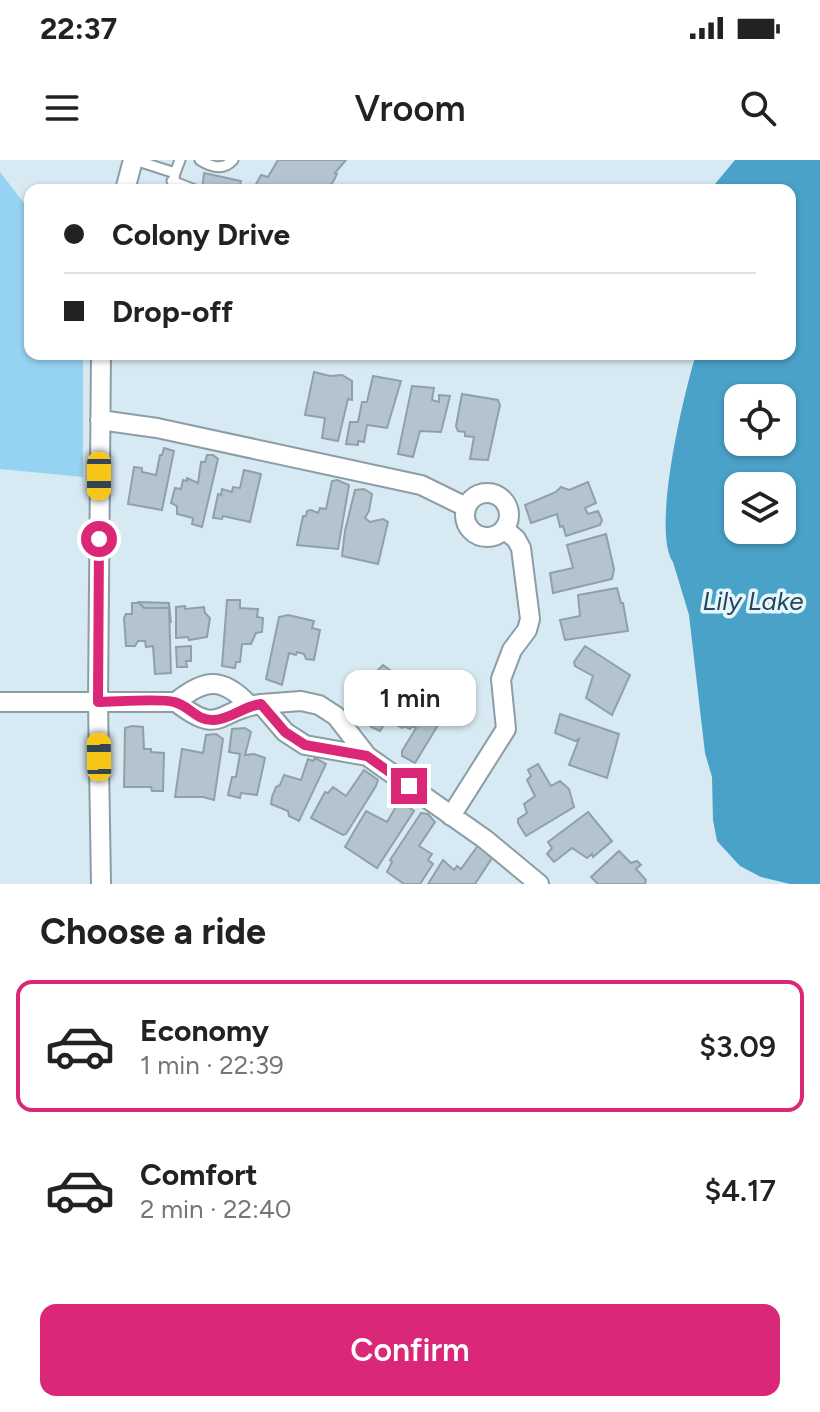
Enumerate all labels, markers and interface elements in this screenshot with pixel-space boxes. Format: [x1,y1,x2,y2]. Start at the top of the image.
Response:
text: 22:37 [40,10,117,47]
icon: menu [40,86,84,130]
icon: search [736,86,780,130]
text: Vroom [354,87,466,130]
text: Colony Drive [112,216,290,253]
text: Drop-off [112,293,233,330]
map controls [724,384,796,544]
button: locate [724,384,796,456]
car [87,452,111,500]
button: layers [724,472,796,544]
route start [81,521,117,557]
water label: Lily Lake [703,585,803,617]
callout: 1 min [343,670,475,726]
text: 1 min [380,682,440,714]
car [87,733,111,781]
route end [391,768,427,804]
text: Choose a ride [40,910,266,953]
icon: car [44,1010,116,1082]
text: Economy [140,1012,269,1049]
text: $3.09 [699,1028,776,1065]
text: 1 min · 22:39 [140,1049,284,1081]
icon: car [44,1154,116,1226]
text: Comfort [140,1156,258,1193]
text: $4.17 [704,1172,776,1209]
text: 2 min · 22:40 [140,1193,292,1225]
button: Confirm [40,1304,780,1396]

